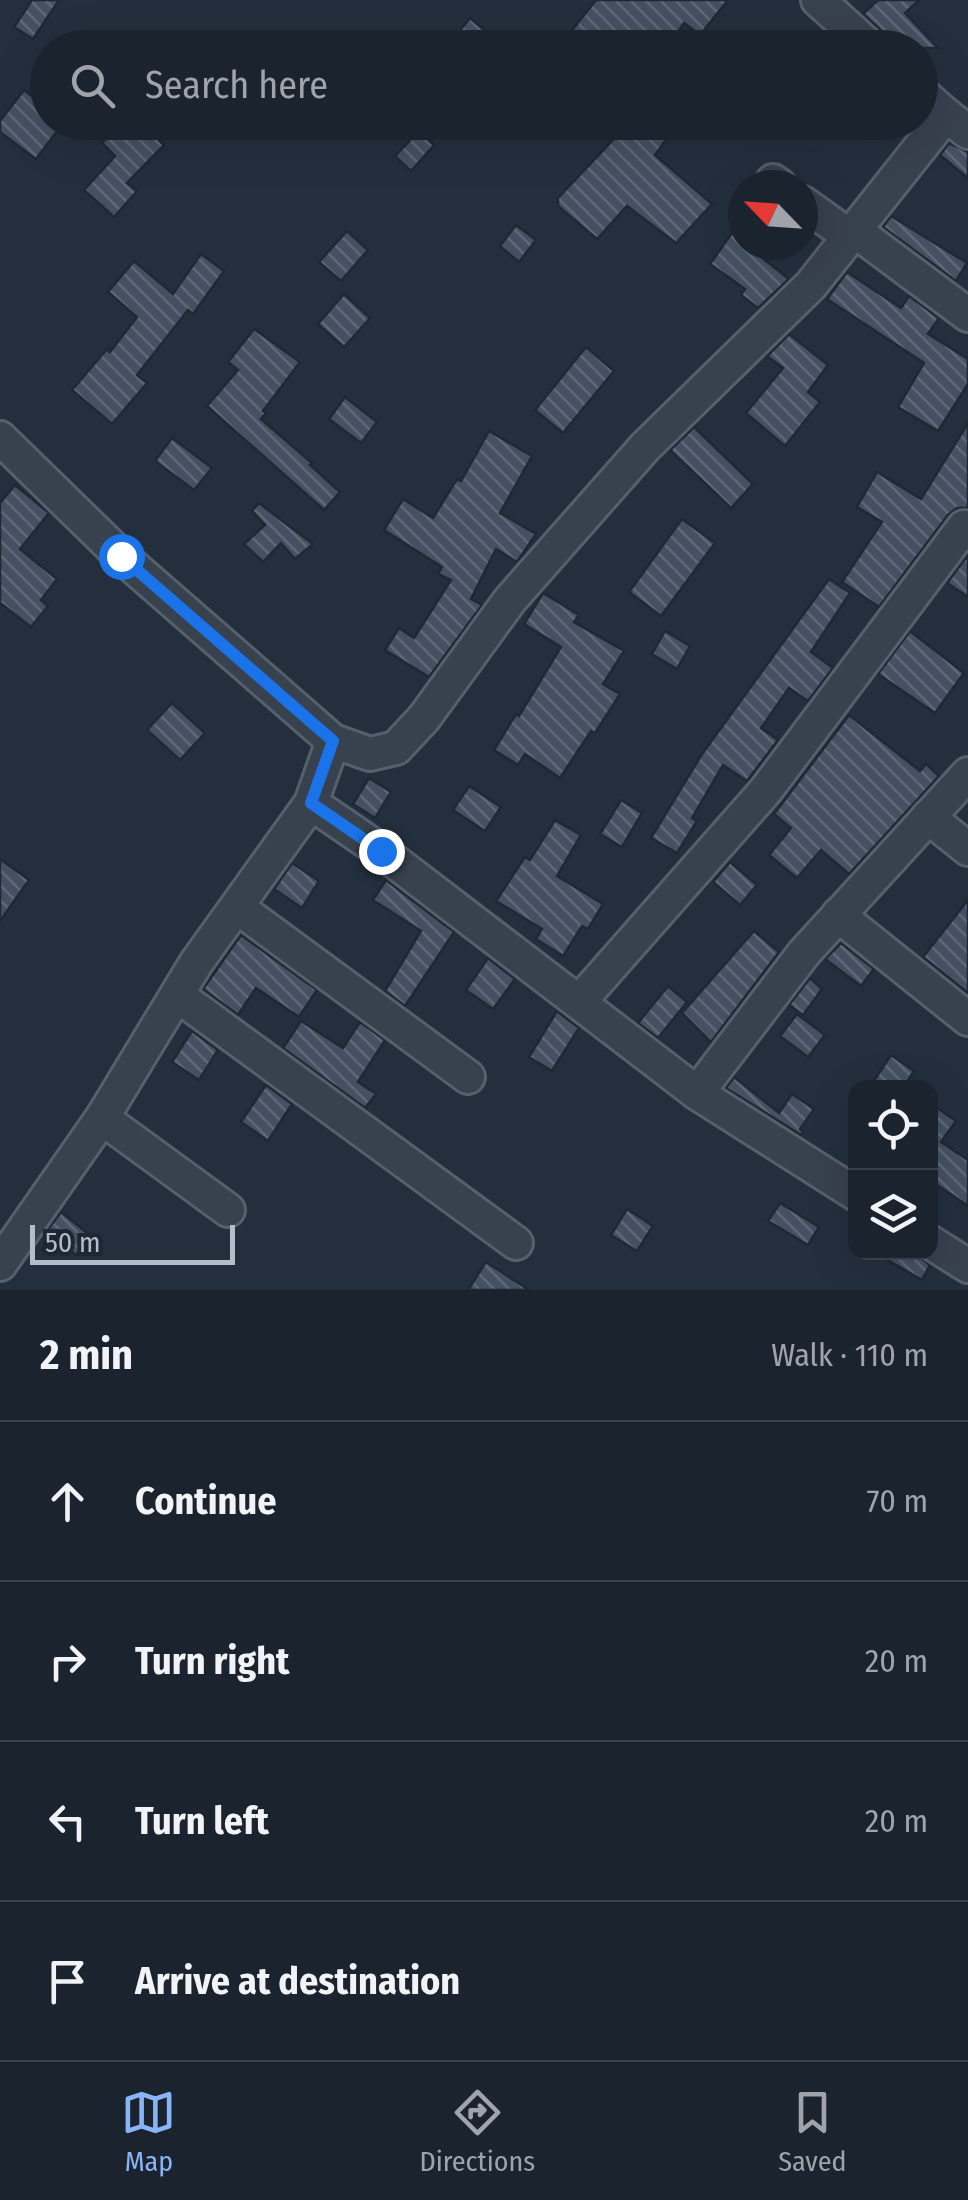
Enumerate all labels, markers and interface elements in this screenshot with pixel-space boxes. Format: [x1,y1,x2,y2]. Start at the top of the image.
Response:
search box [30,30,938,140]
icon: search [65,58,120,113]
text: Search here [145,62,328,108]
north arrow [728,170,818,260]
route start [99,534,145,580]
route end [359,829,405,875]
map controls [848,1080,938,1260]
button: locate [848,1080,938,1170]
button: layers [848,1170,938,1260]
scale bar [30,1220,235,1264]
text: 50 m [45,1226,101,1259]
text: 2 min [40,1330,133,1380]
text: Walk · 110 m [771,1336,928,1374]
icon: ahead [40,1474,95,1529]
text: Continue [135,1478,276,1524]
text: 70 m [867,1482,928,1520]
icon: right [40,1634,95,1689]
text: Turn right [135,1638,289,1684]
text: 20 m [865,1642,928,1680]
icon: left [40,1794,95,1849]
text: Turn left [135,1798,269,1844]
text: 20 m [865,1802,928,1840]
icon: arrive [40,1954,95,2009]
text: Arrive at destination [135,1958,460,2004]
tab: Map [121,2085,176,2178]
tab: Directions [419,2085,535,2178]
tab: Saved [778,2085,847,2178]

